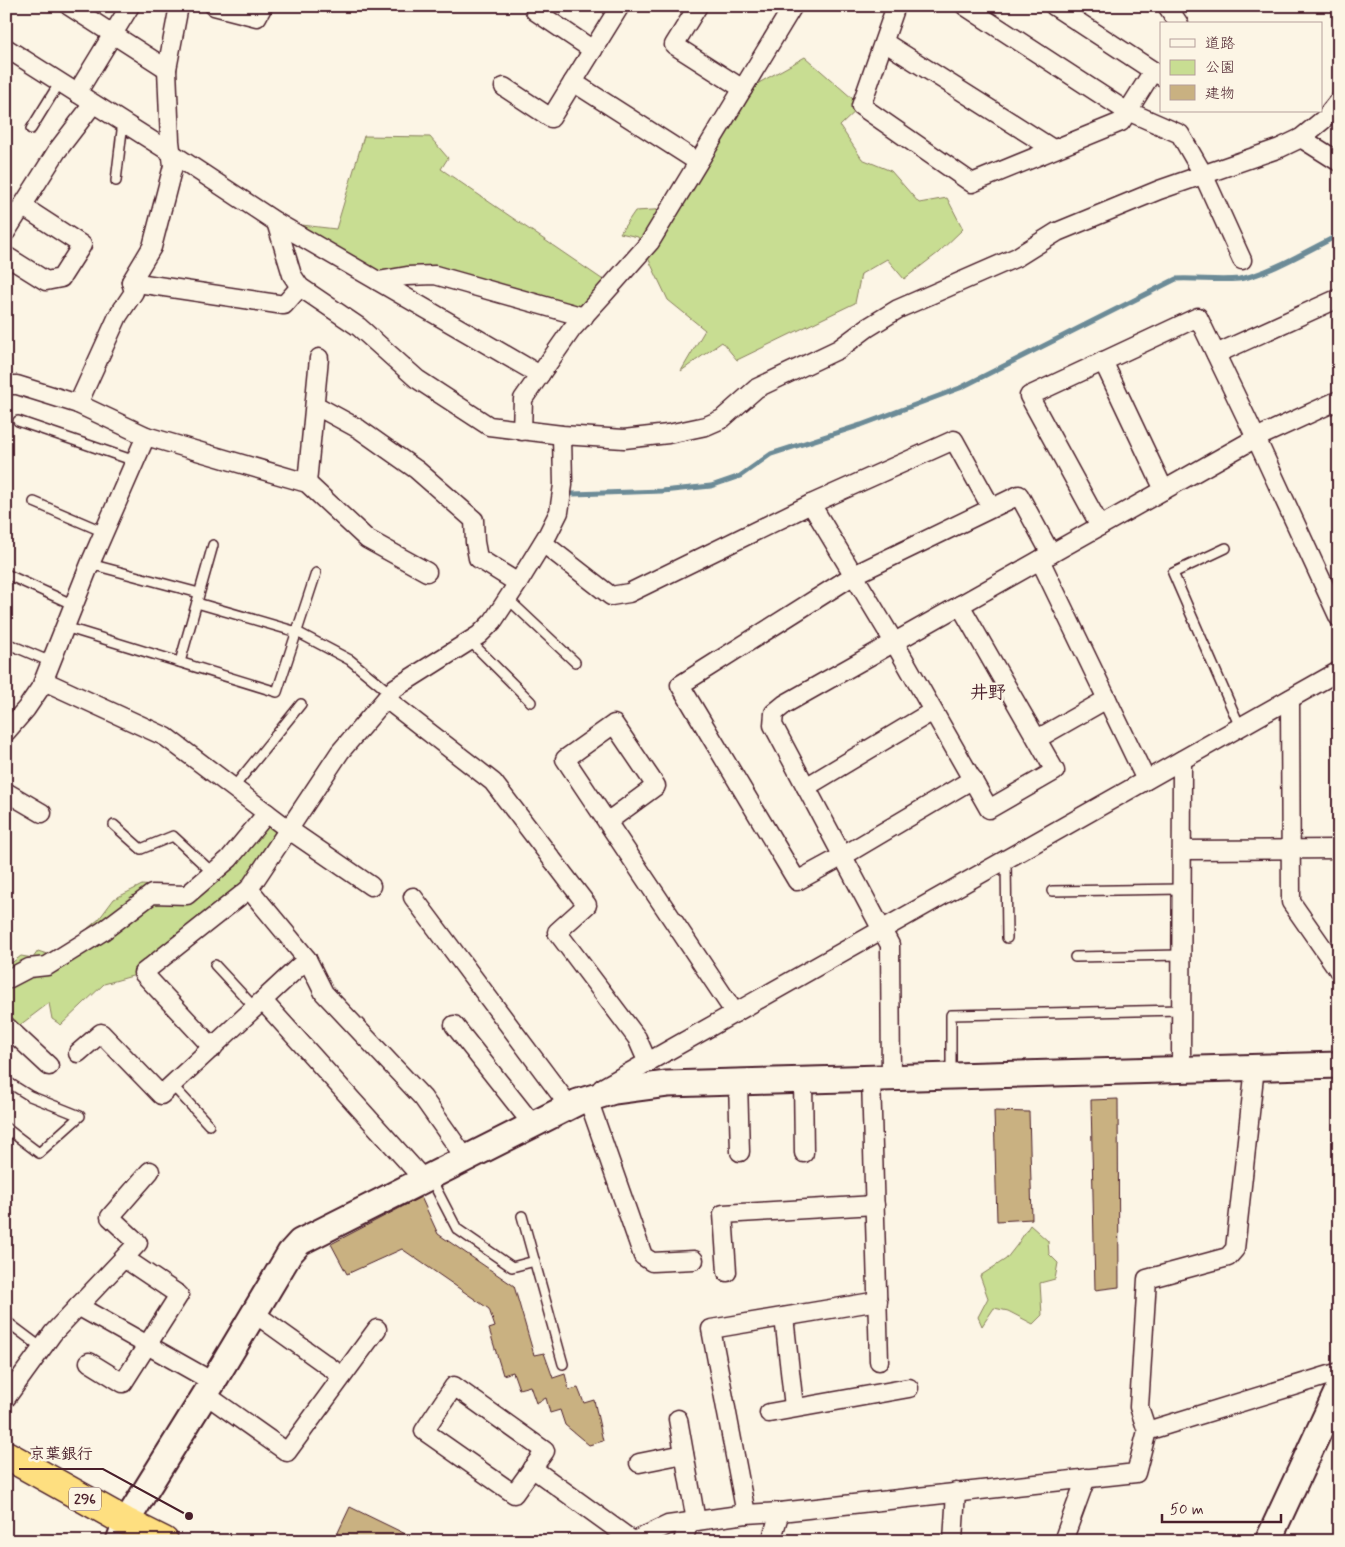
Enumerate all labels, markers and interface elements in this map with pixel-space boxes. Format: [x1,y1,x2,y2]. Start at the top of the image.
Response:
legend [1160,22,1322,112]
text: 道路 [1205,34,1235,54]
text: 公園 [1205,58,1235,78]
text: 建物 [1205,84,1235,104]
district label: 井野 [970,681,1006,705]
callout: 京葉銀行 [19,1438,103,1469]
text: 京葉銀行 [29,1444,93,1465]
road number: 296 [69,1488,101,1510]
scale bar [1162,1492,1281,1524]
text: 50 m [1170,1500,1204,1520]

